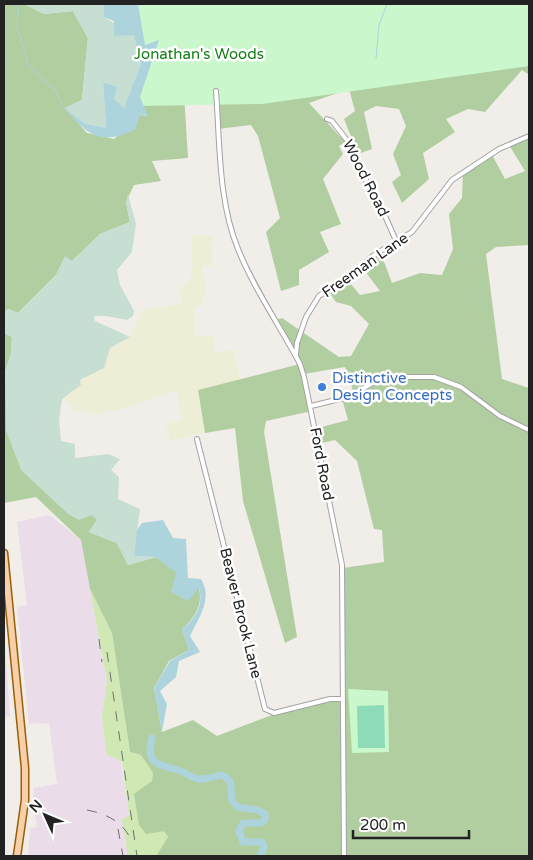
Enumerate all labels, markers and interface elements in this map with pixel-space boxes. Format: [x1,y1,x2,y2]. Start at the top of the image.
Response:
park label: Jonathan's Woods [134,45,264,63]
street label: Wood Road [339,137,393,219]
street label: Freeman Lane [318,229,412,301]
place label: Distinctive Design Concepts [332,369,452,404]
marker: Distinctive Design Concepts [316,381,328,393]
street label: Ford Road [306,426,338,502]
street label: Beaver Brook Lane [216,546,266,680]
north arrow [20,790,70,840]
text: N [26,796,46,816]
scale bar [353,808,469,840]
text: 200 m [360,816,406,834]

